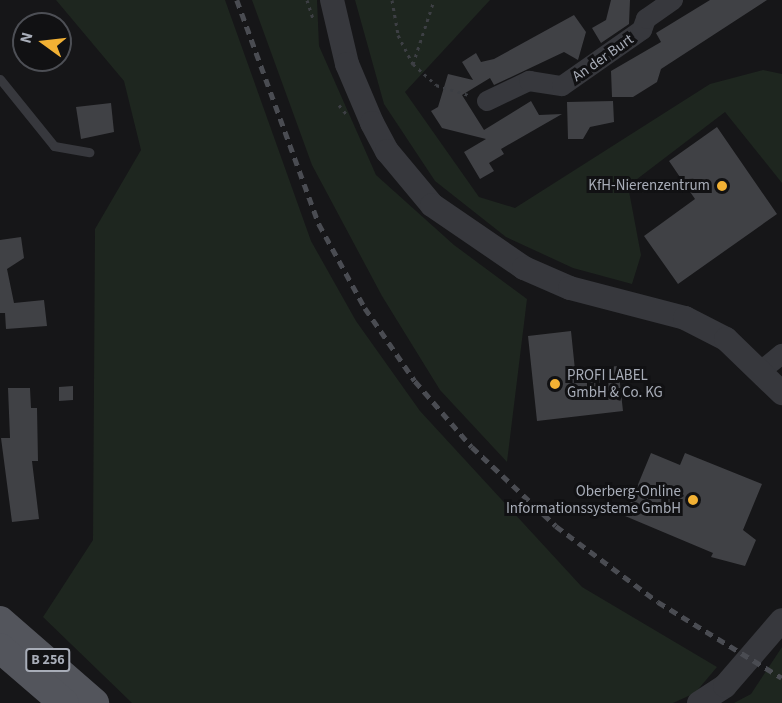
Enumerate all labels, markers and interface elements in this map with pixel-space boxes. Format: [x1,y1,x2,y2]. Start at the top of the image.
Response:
north arrow [12,12,72,72]
text: N [15,30,39,46]
street label: An der Burt [569,30,637,86]
place label: KfH-Nierenzentrum [588,177,710,195]
marker: KfH-Nierenzentrum [715,179,729,193]
place label: PROFI LABEL GmbH & Co. KG [567,366,663,401]
marker: PROFI LABEL GmbH & Co. KG [548,377,562,391]
place label: Oberberg-Online Informationssysteme GmbH [506,482,681,517]
marker: Oberberg-Online Informationssysteme GmbH [686,493,700,507]
road number: B 256 [24,649,72,671]

